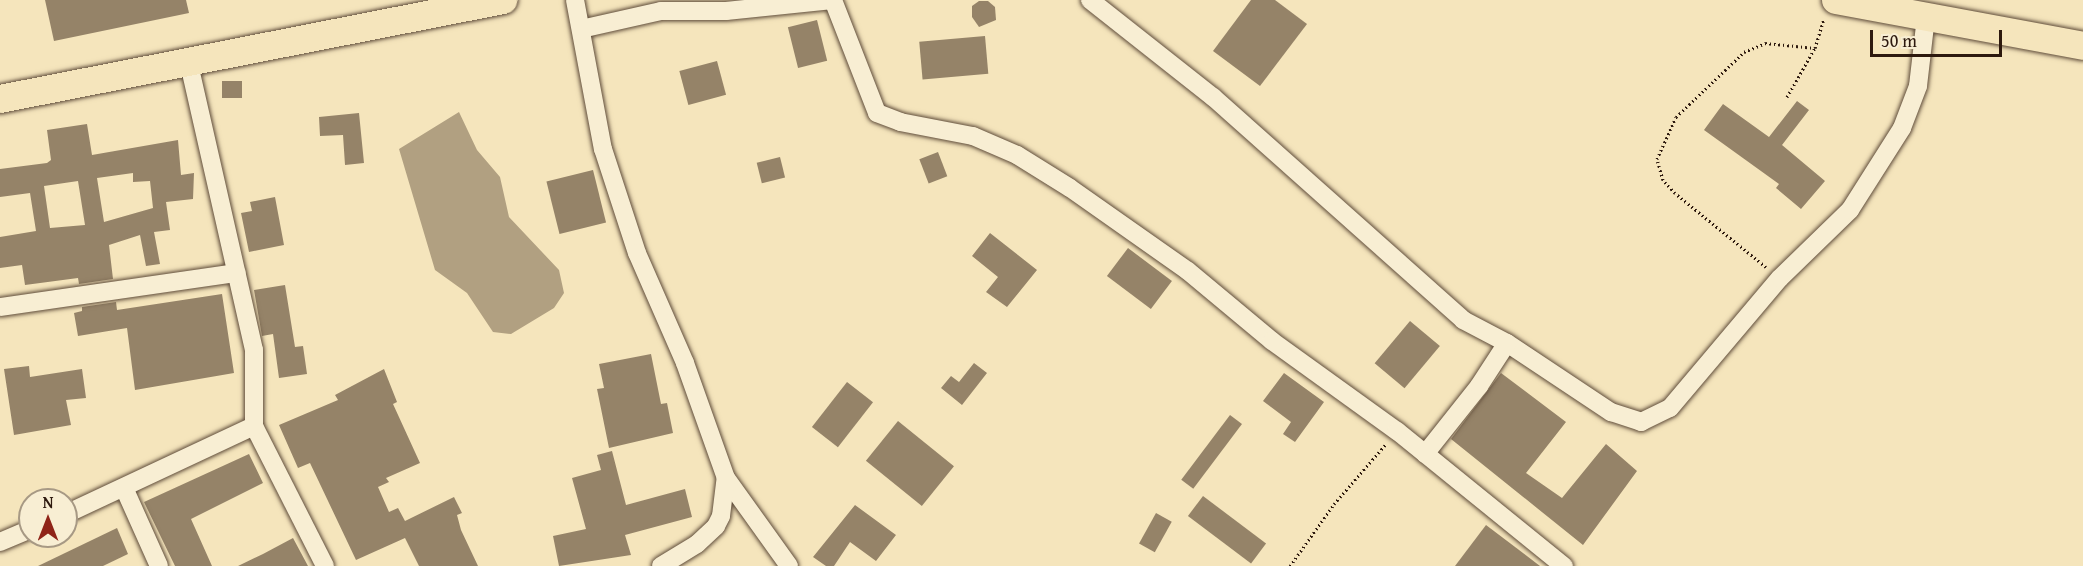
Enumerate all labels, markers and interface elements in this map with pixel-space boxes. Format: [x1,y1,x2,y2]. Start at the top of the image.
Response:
scale bar [1873,18,2005,56]
text: 50 m [1881,27,1917,54]
north arrow [18,488,78,548]
text: N [43,490,53,514]

